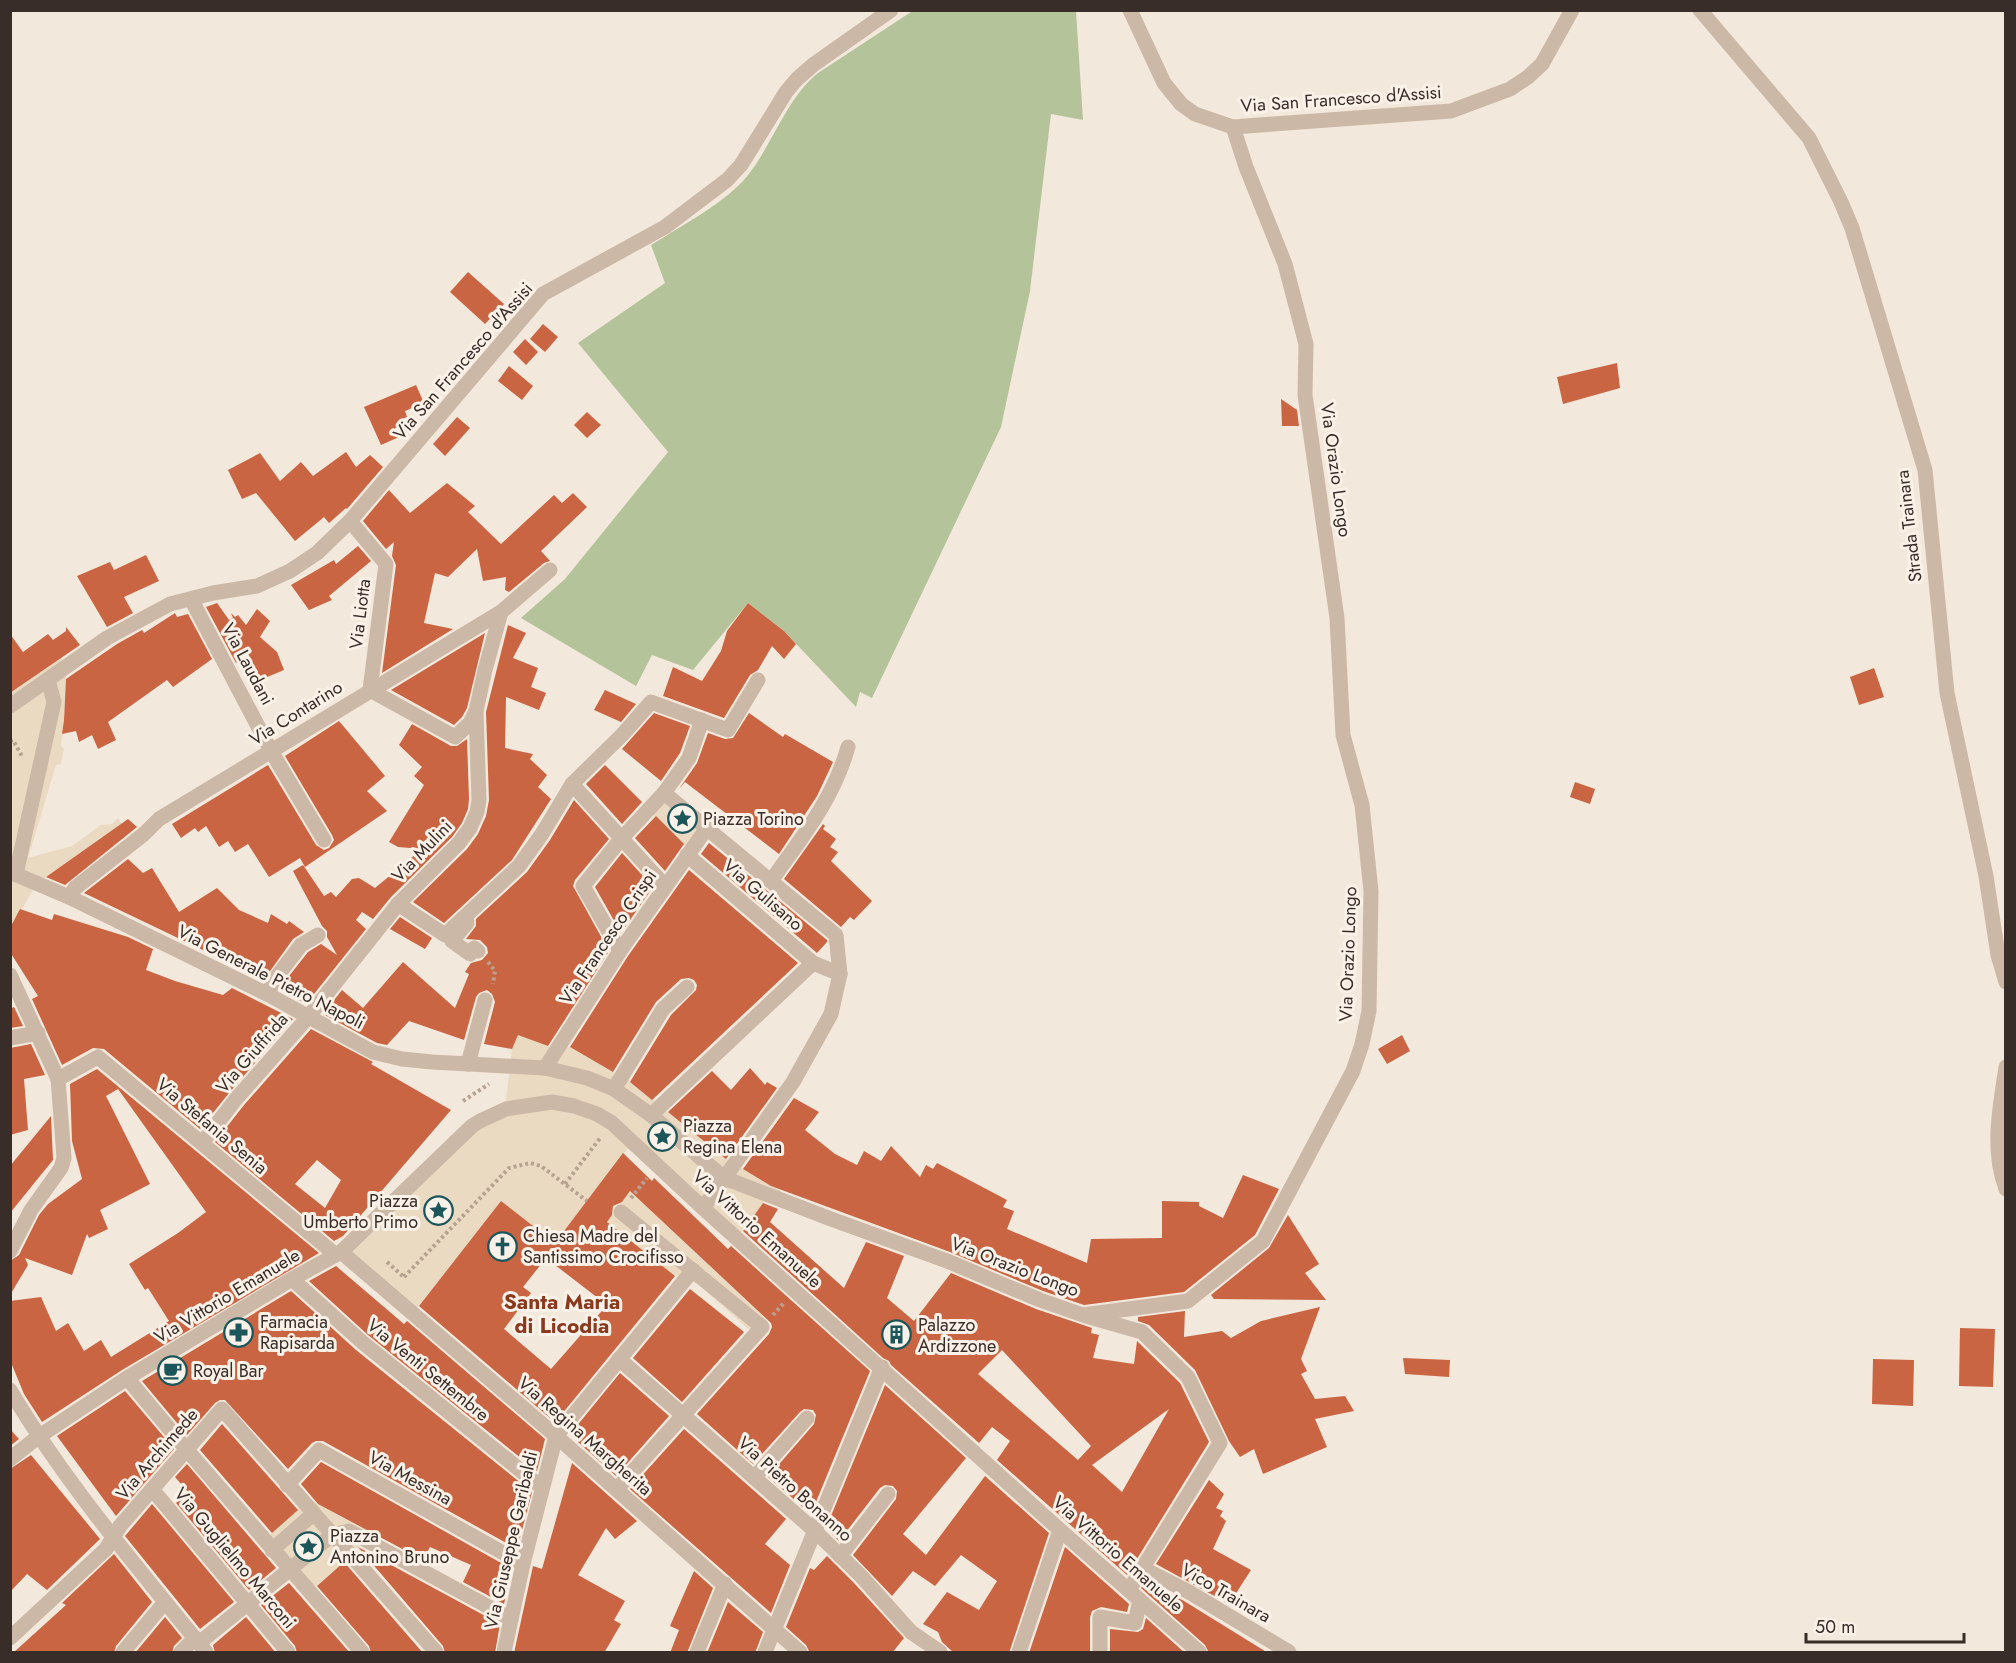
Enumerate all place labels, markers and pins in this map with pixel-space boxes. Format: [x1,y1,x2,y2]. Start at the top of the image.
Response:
place icon: Piazza Torino [666,803,698,835]
place label: Piazza Torino [703,806,804,832]
place label: Piazza Regina Elena [683,1113,782,1160]
place icon: Piazza Regina Elena [646,1120,678,1152]
place label: Piazza Umberto Primo [303,1188,418,1235]
place icon: Piazza Umberto Primo [423,1195,455,1227]
place label: Chiesa Madre del Santissimo Crocifisso [523,1223,684,1270]
church icon: Chiesa Madre del Santissimo Crocifisso [486,1230,518,1262]
place label: Farmacia Rapisarda [260,1309,335,1356]
place label: Palazzo Ardizzone [918,1312,996,1359]
pharmacy icon: Farmacia Rapisarda [223,1316,255,1348]
building icon: Palazzo Ardizzone [881,1319,913,1351]
cafe icon: Royal Bar [156,1355,188,1387]
place label: Royal Bar [193,1358,264,1384]
place label: Piazza Antonino Bruno [330,1523,449,1570]
place icon: Piazza Antonino Bruno [293,1530,325,1562]

